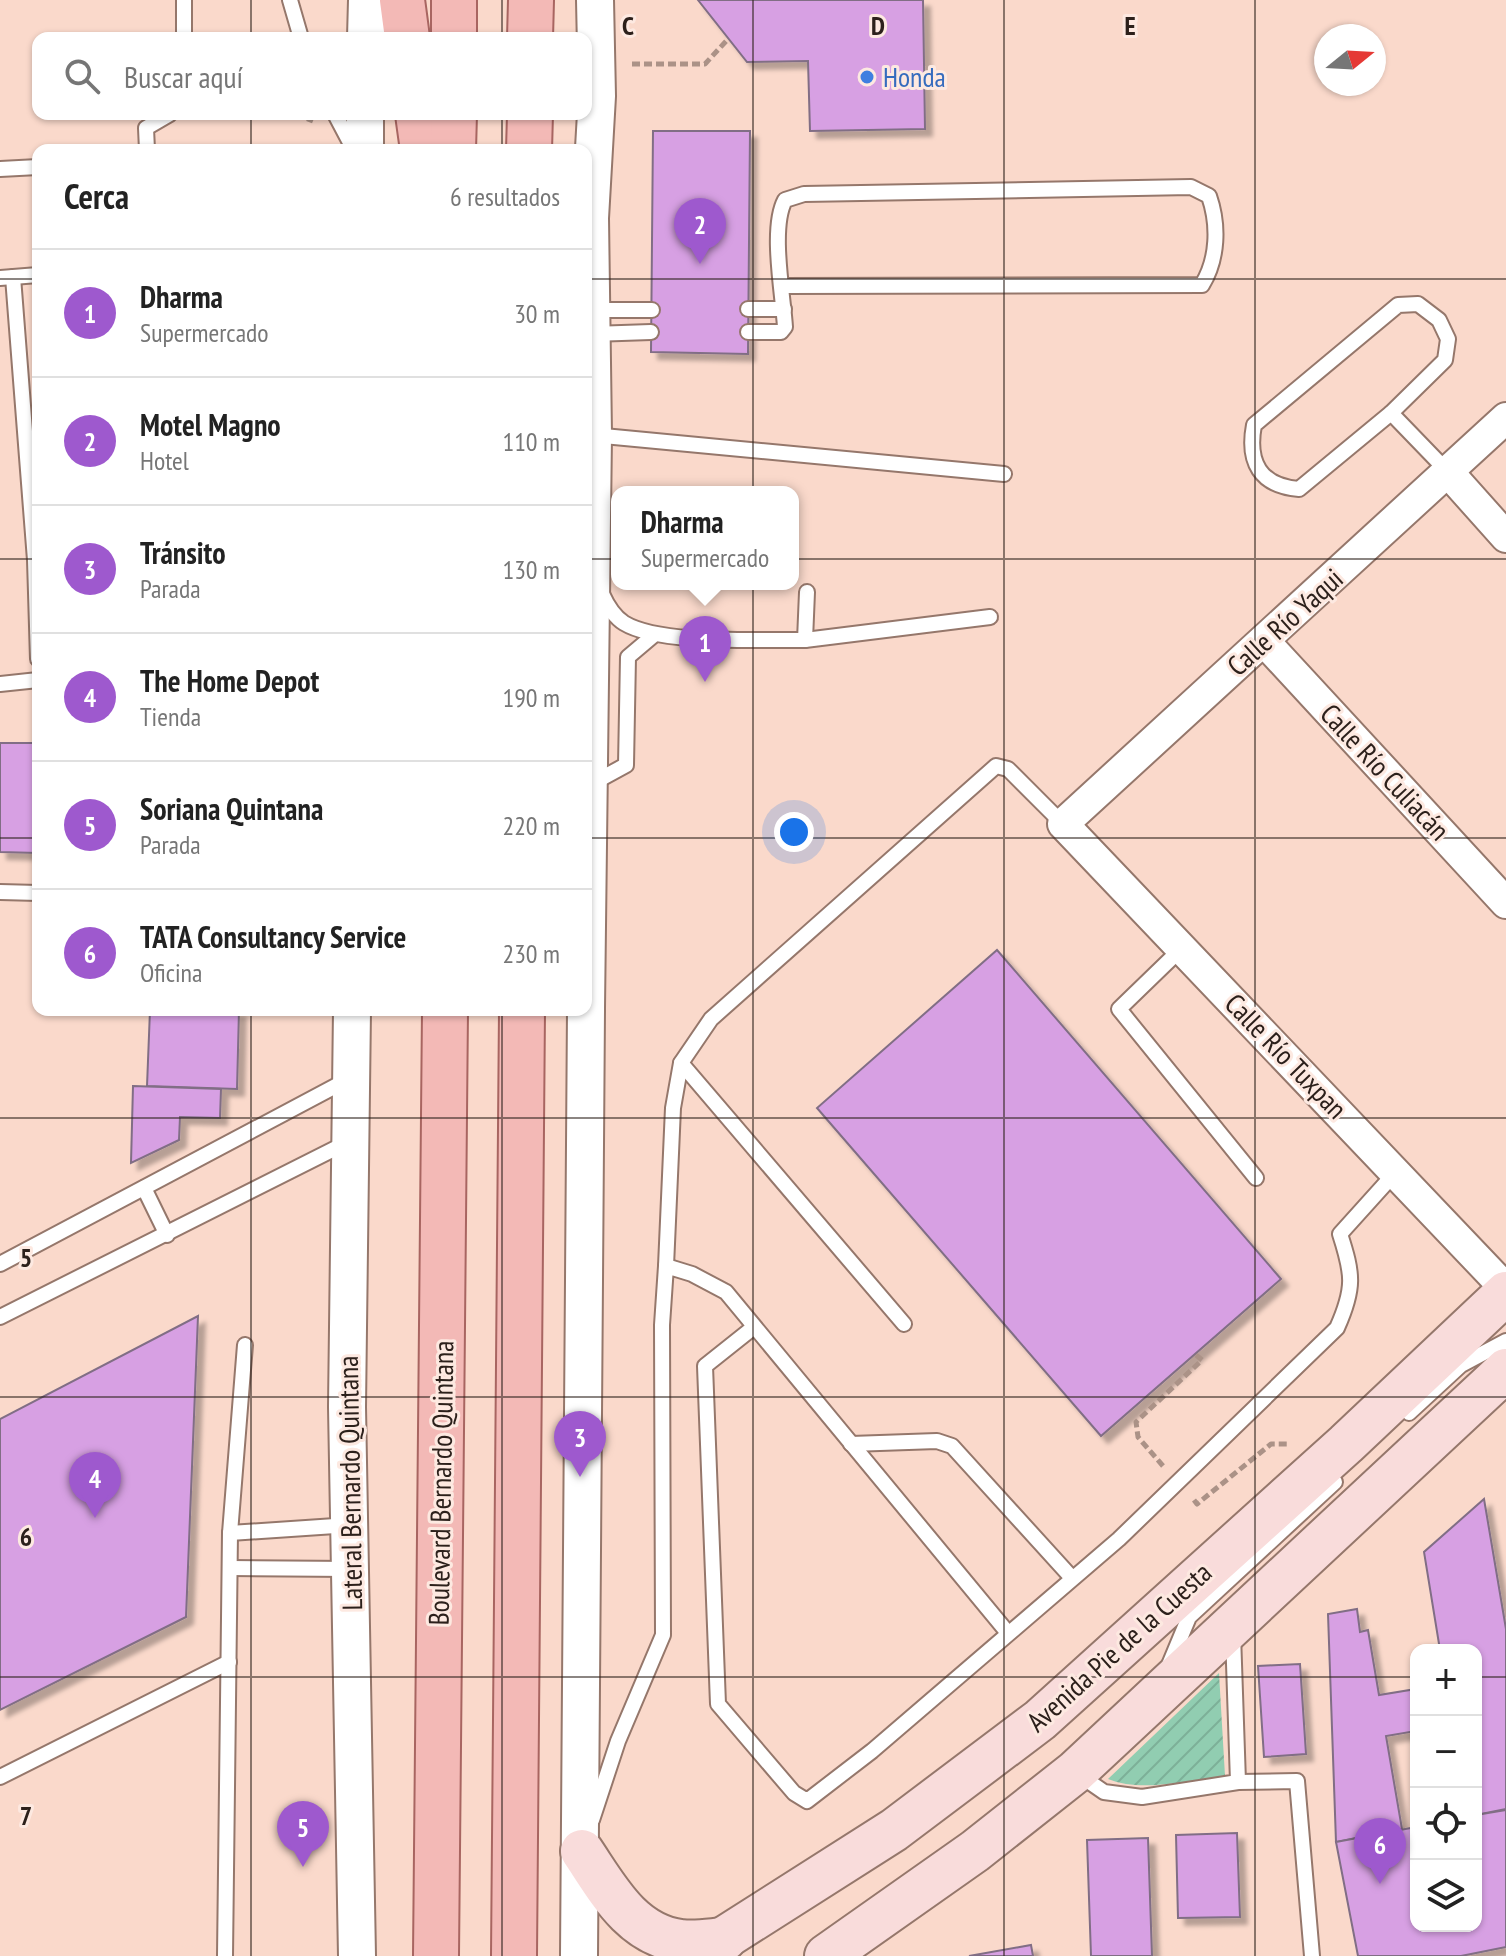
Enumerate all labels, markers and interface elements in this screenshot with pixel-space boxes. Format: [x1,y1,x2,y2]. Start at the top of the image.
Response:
text: C [622,9,634,42]
text: D [871,9,885,42]
text: E [1124,9,1136,42]
north arrow [1314,24,1386,96]
search box [32,32,592,120]
icon: search [60,54,104,98]
text: Buscar aquí [124,57,243,96]
place label: Honda [883,58,946,95]
marker: Honda [858,68,876,86]
text: Cerca [64,174,129,218]
text: 6 resultados [450,180,560,213]
pin: 2 [674,198,726,264]
text: Dharma [140,277,223,316]
text: 1 [84,297,96,330]
text: 30 m [514,297,560,330]
text: Supermercado [140,316,269,349]
text: Motel Magno [140,405,281,444]
text: 2 [84,425,96,458]
text: 110 m [502,425,560,458]
text: Hotel [140,444,189,477]
popup [611,486,799,590]
text: Dharma [641,502,724,541]
text: Tránsito [140,533,226,572]
text: Supermercado [641,541,769,574]
text: 3 [84,553,96,586]
text: 130 m [502,553,560,586]
street label: Calle Río Yaqui [1219,560,1350,683]
text: Parada [140,572,201,605]
pin: 1 [679,616,731,682]
text: The Home Depot [140,661,319,700]
text: 4 [84,681,96,714]
text: 190 m [502,681,560,714]
street label: Calle Río Culiacán [1313,696,1458,848]
text: Tienda [140,700,201,733]
text: Soriana Quintana [140,789,323,828]
text: 5 [84,809,96,842]
text: 220 m [502,809,560,842]
your location [774,812,814,852]
text: Parada [140,828,201,861]
text: TATA Consultancy Service [140,917,406,956]
text: 6 [84,937,96,970]
text: 230 m [502,937,560,970]
text: Oficina [140,956,202,989]
street label: Calle Río Tuxpan [1217,985,1355,1126]
text: 5 [20,1241,32,1274]
street label: Boulevard Bernardo Quintana [420,1340,461,1626]
street label: Lateral Bernardo Quintana [329,1355,370,1611]
pin: 3 [554,1411,606,1477]
pin: 4 [69,1452,121,1518]
text: 6 [20,1520,32,1553]
street label: Avenida Pie de la Cuesta [1018,1554,1219,1739]
map controls [1410,1644,1482,1932]
button: + [1410,1644,1482,1716]
button: − [1410,1716,1482,1788]
button: locate [1410,1788,1482,1860]
text: 7 [20,1799,32,1832]
pin: 5 [277,1801,329,1867]
pin: 6 [1354,1818,1406,1884]
button: layers [1410,1860,1482,1932]

